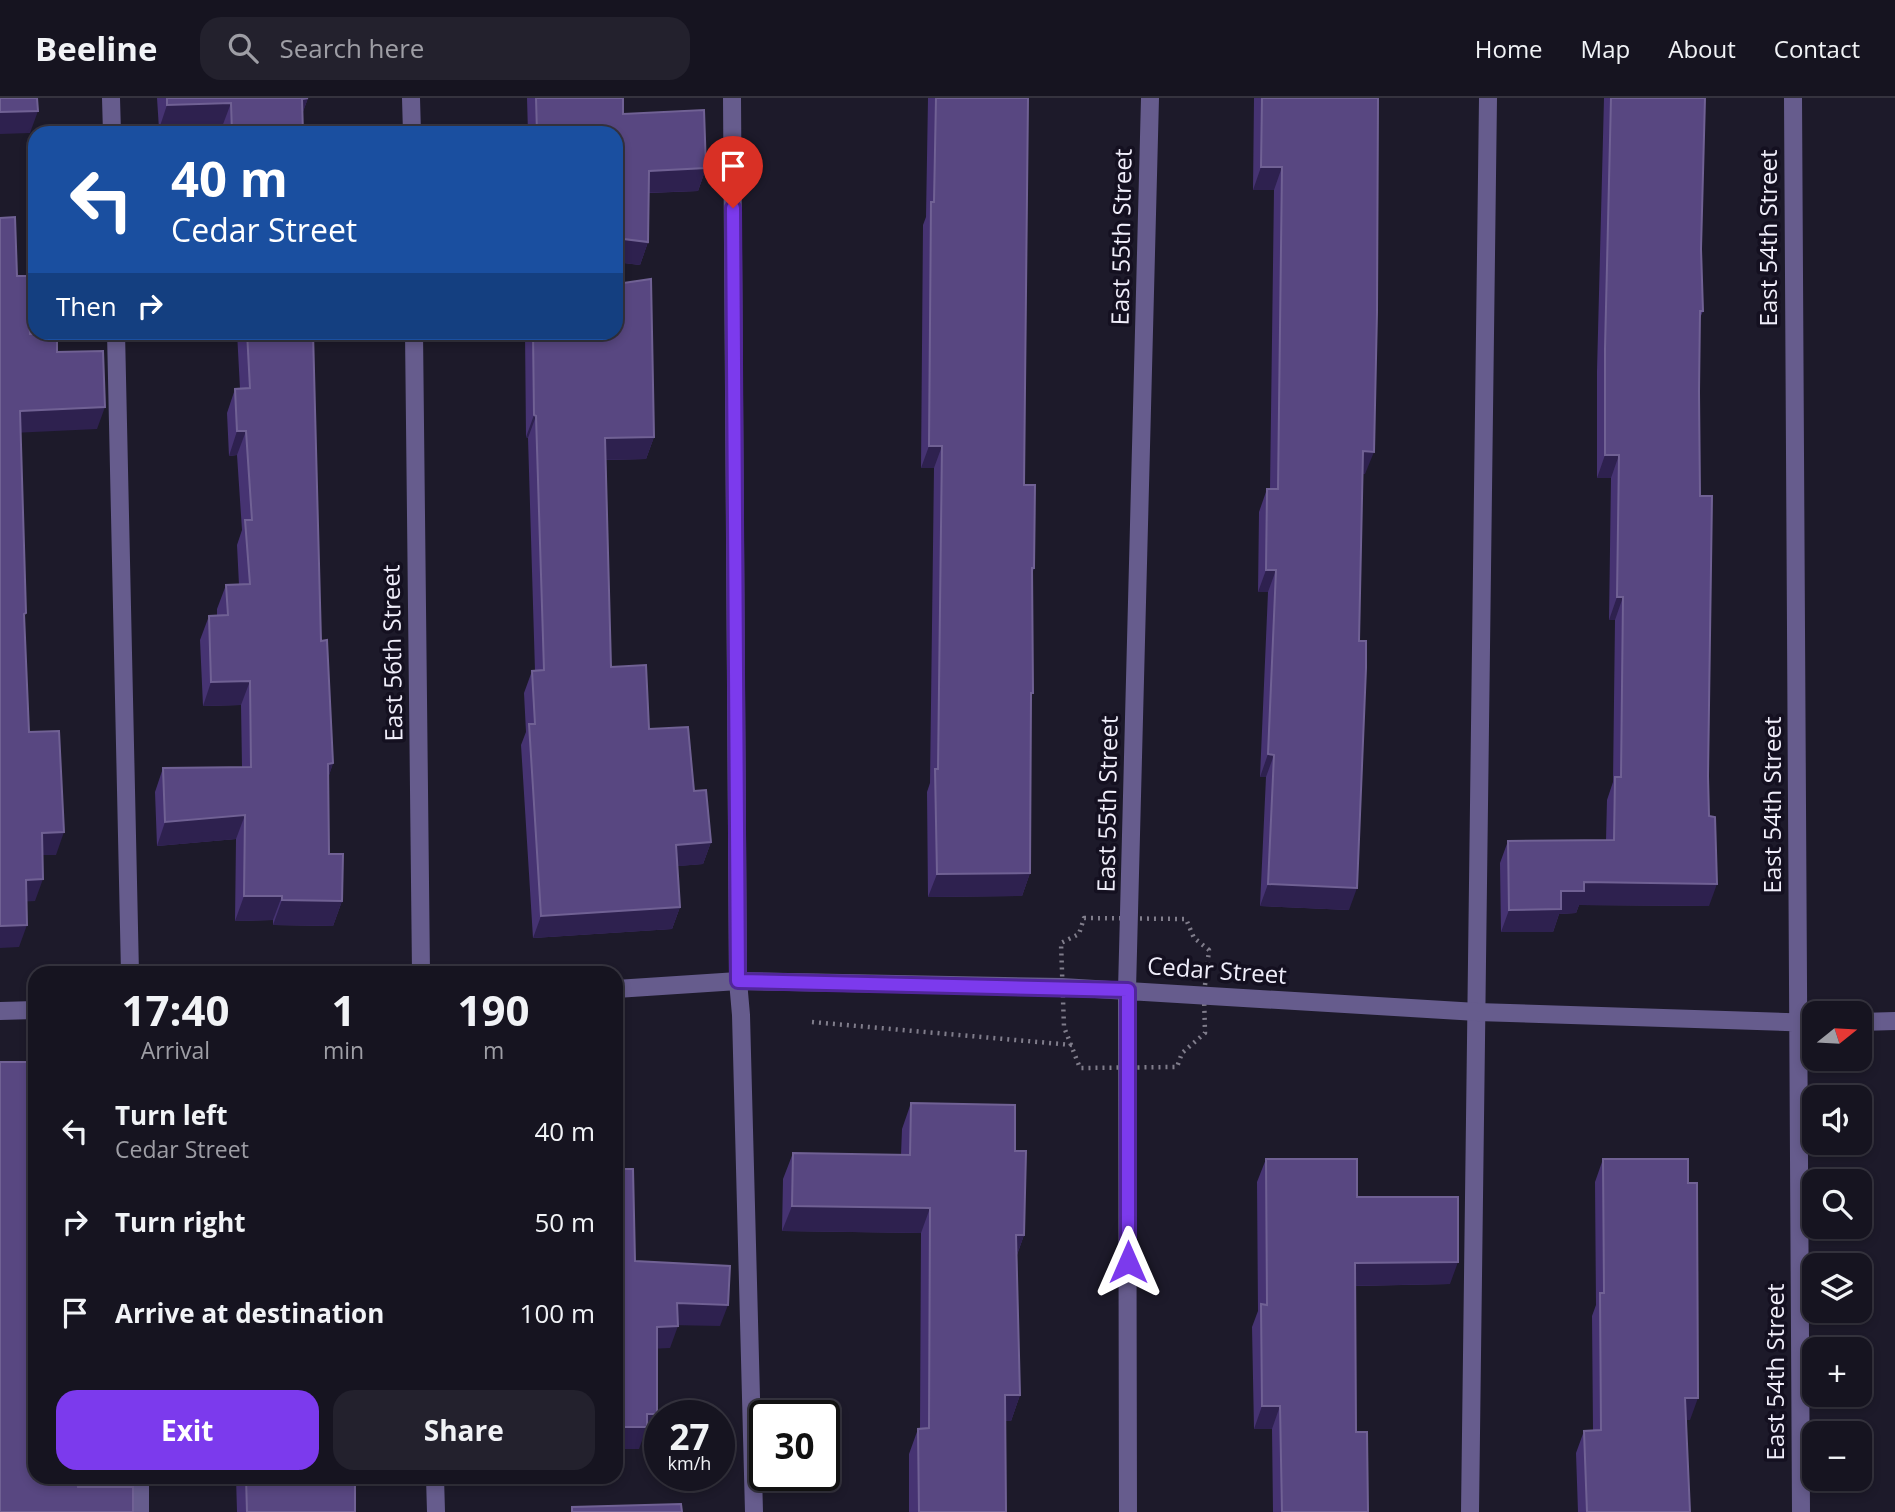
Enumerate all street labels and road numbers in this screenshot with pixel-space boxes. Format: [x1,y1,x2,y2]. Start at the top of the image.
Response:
street label: East 55th Street [1102,148,1139,326]
street label: East 54th Street [1751,150,1784,326]
street label: East 56th Street [373,564,410,742]
street label: East 55th Street [1088,715,1125,893]
street label: East 54th Street [1755,717,1788,893]
street label: Cedar Street [1146,948,1288,991]
street label: East 54th Street [1758,1284,1791,1460]

